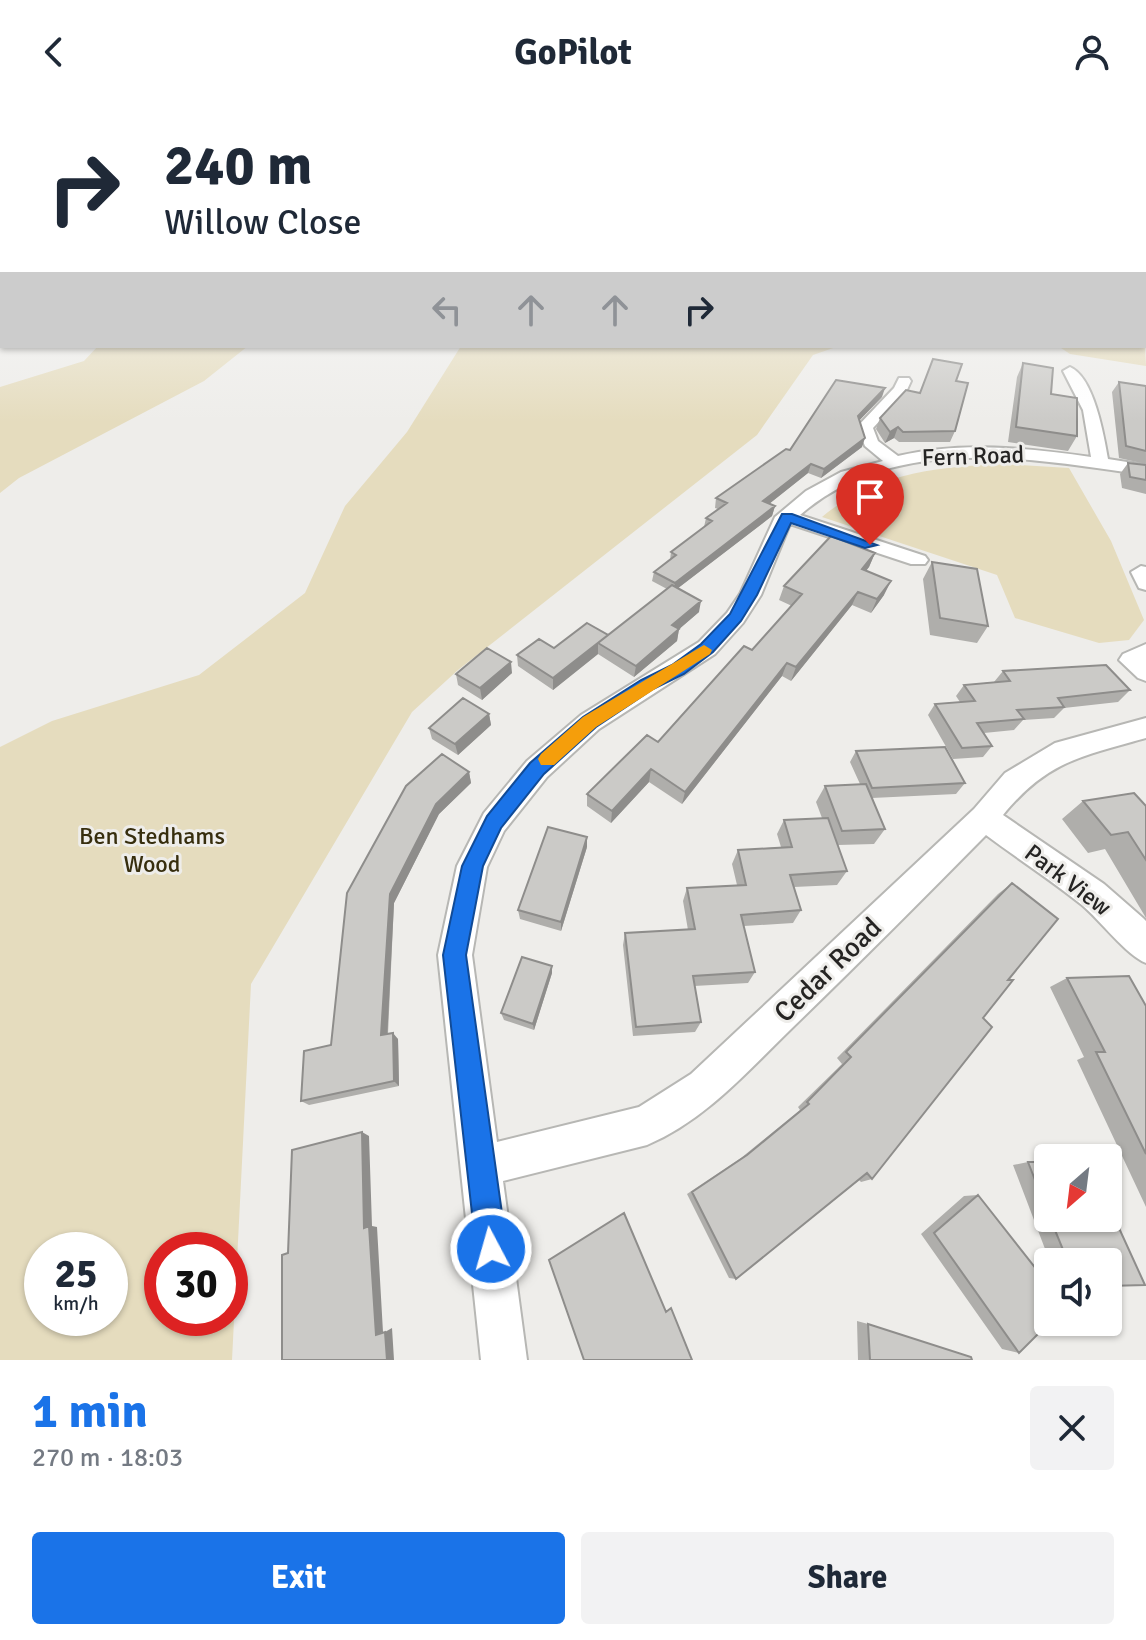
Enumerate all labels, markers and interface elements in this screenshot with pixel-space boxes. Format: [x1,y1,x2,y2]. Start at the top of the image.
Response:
icon: back [32,30,76,74]
text: GoPilot [514,30,632,75]
icon: person [1070,30,1114,74]
text: 240 m [164,131,312,200]
icon: right [32,136,136,240]
text: Willow Close [164,200,361,245]
icon: left [425,288,469,332]
icon: ahead [509,288,553,332]
icon: ahead [593,288,637,332]
icon: right [677,288,721,332]
street label: Fern Road [921,439,1025,473]
pin [836,463,904,545]
icon: arrive [848,475,892,519]
park label: Ben Stedhams Wood [79,821,225,879]
street label: Park View [1019,838,1117,922]
street label: Cedar Road [767,910,889,1030]
north arrow [1034,1144,1122,1232]
map controls [1034,1144,1122,1336]
position arrow [449,1207,533,1291]
speed limit sign: 30 [144,1232,248,1336]
button: sound [1034,1248,1122,1336]
text: 25 [54,1249,98,1299]
text: km/h [53,1291,99,1316]
text: 1 min [32,1382,148,1441]
button: close [1030,1386,1114,1470]
text: 270 m · 18:03 [32,1442,183,1474]
button: Exit [32,1532,565,1624]
button: Share [581,1532,1114,1624]

